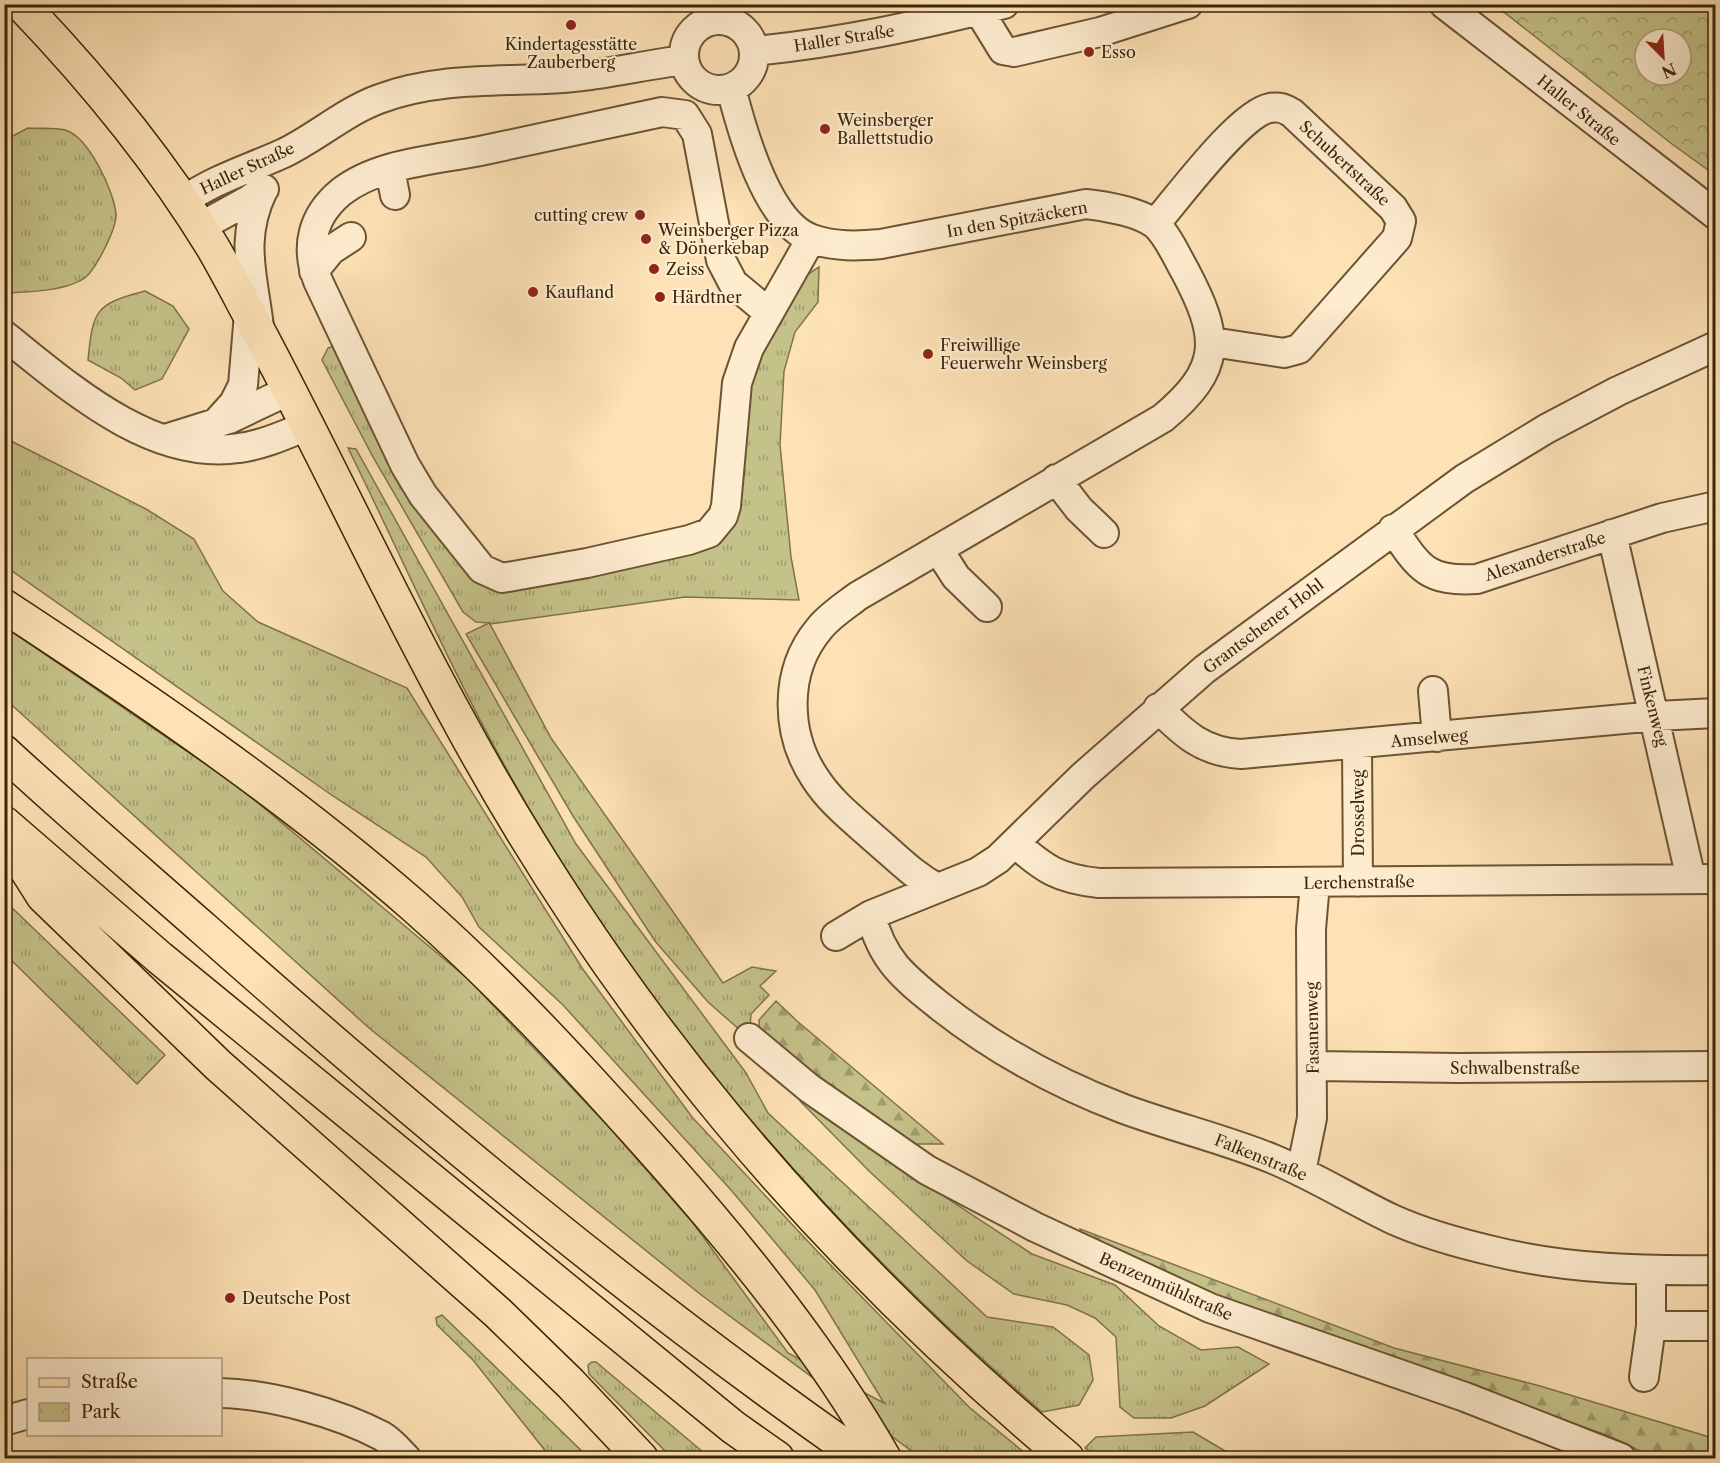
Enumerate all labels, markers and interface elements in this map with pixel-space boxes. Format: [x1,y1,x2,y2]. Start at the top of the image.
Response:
marker: Kindertagesstätte Zauberberg [564,18,578,32]
street label: Haller Straße [792,20,896,56]
north arrow [1633,27,1693,87]
place label: Kindertagesstätte Zauberberg [505,34,637,72]
place label: Esso [1101,42,1136,62]
marker: Esso [1082,45,1096,59]
text: N [1659,59,1680,83]
street label: Haller Straße [1533,70,1625,150]
place label: Weinsberger Ballettstudio [836,110,934,148]
street label: Schubertstraße [1296,116,1394,210]
marker: Weinsberger Ballettstudio [818,122,832,136]
street label: Haller Straße [197,137,297,199]
street label: In den Spitzäckern [945,197,1089,241]
place label: cutting crew [534,205,629,225]
marker: cutting crew [633,208,647,222]
place label: Weinsberger Pizza & Dönerkebap [657,220,799,258]
marker: Weinsberger Pizza & Dönerkebap [639,232,653,246]
place label: Zeiss [666,259,705,279]
marker: Zeiss [647,262,661,276]
place label: Kaufland [545,282,614,302]
marker: Kaufland [526,285,540,299]
place label: Härdtner [672,287,742,307]
marker: Härdtner [653,290,667,304]
place label: Freiwillige Feuerwehr Weinsberg [940,335,1107,373]
marker: Freiwillige Feuerwehr Weinsberg [921,347,935,361]
street label: Alexanderstraße [1481,527,1608,585]
street label: Grantschener Hohl [1199,574,1327,678]
street label: Finkenweg [1633,663,1673,749]
street label: Amselweg [1389,725,1469,751]
street label: Drosselweg [1348,769,1368,857]
street label: Lerchenstraße [1303,871,1415,893]
street label: Fasanenweg [1301,981,1323,1074]
street label: Schwalbenstraße [1450,1058,1580,1078]
street label: Falkenstraße [1212,1129,1310,1185]
street label: Benzenmühlstraße [1096,1248,1236,1325]
place label: Deutsche Post [242,1288,351,1308]
marker: Deutsche Post [223,1291,237,1305]
legend [27,1358,222,1436]
text: Straße [81,1371,138,1393]
text: Park [81,1401,122,1423]

